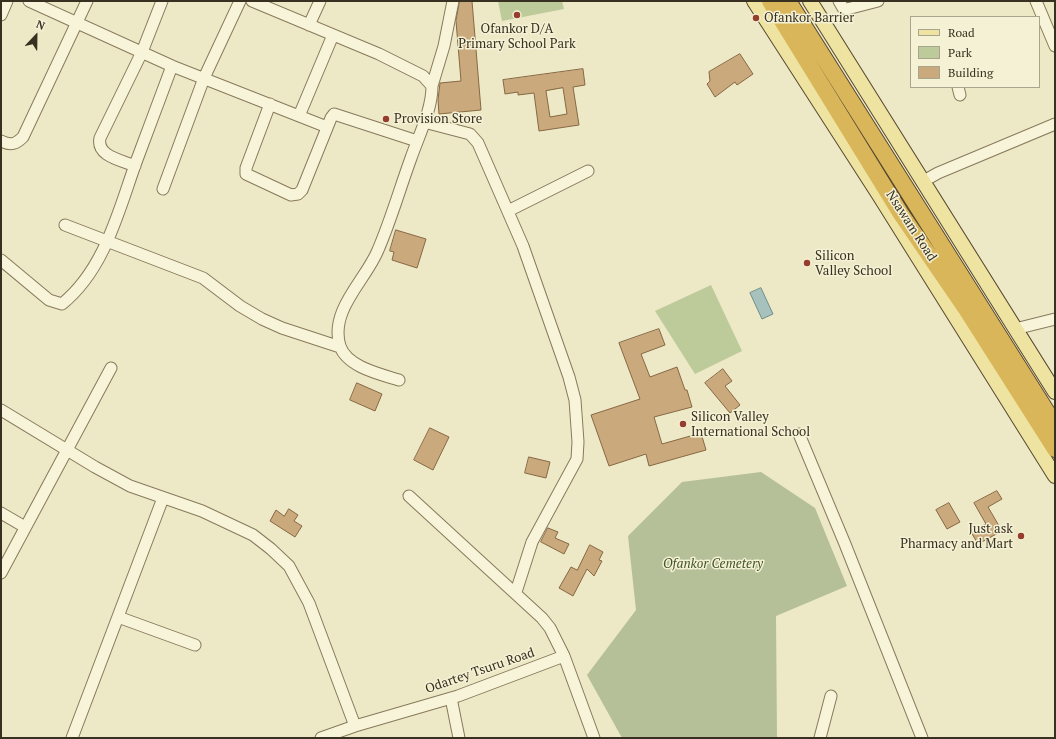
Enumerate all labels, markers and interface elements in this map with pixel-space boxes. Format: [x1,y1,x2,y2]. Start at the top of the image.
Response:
marker: Ofankor D/A Primary School Park [512,10,522,20]
place label: Ofankor Barrier [764,10,854,26]
marker: Ofankor Barrier [751,13,761,23]
north arrow [16,16,56,56]
legend [910,16,1040,88]
text: N [34,17,47,33]
place label: Ofankor D/A Primary School Park [458,21,576,52]
text: Road [948,25,975,40]
text: Park [948,45,972,60]
text: Building [948,65,993,80]
place label: Provision Store [394,111,482,127]
marker: Provision Store [381,114,391,124]
street label: Nsawam Road [882,188,940,264]
place label: Silicon Valley School [815,248,892,279]
marker: Silicon Valley School [802,258,812,268]
place label: Silicon Valley International School [691,409,810,440]
marker: Silicon Valley International School [678,419,688,429]
place label: Just ask Pharmacy and Mart [900,521,1013,552]
marker: Just ask Pharmacy and Mart [1016,531,1026,541]
park label: Ofankor Cemetery [663,556,763,572]
street label: Odartey Tsuru Road [423,645,537,697]

